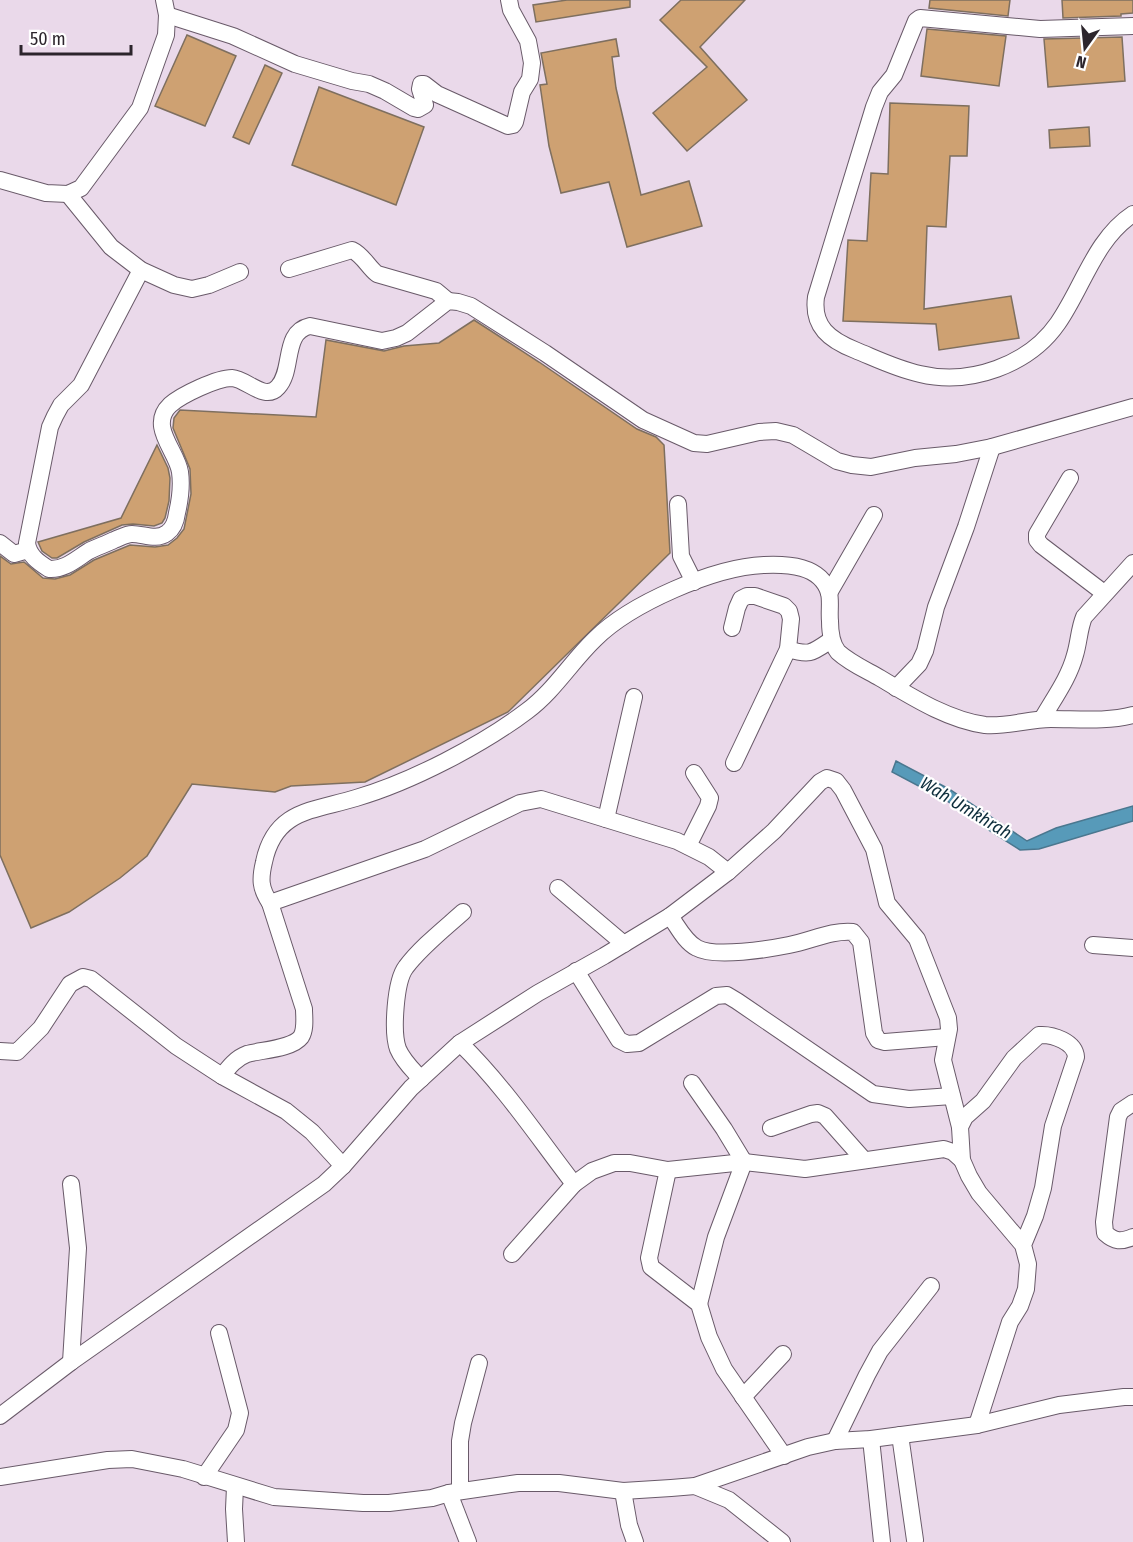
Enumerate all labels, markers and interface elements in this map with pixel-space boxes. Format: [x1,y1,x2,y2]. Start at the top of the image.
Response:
scale bar [21,18,130,56]
north arrow [1055,18,1115,78]
text: 50 m [30,28,66,50]
text: N [1074,52,1088,72]
water label: Wah Umkhrah [916,772,1016,844]

